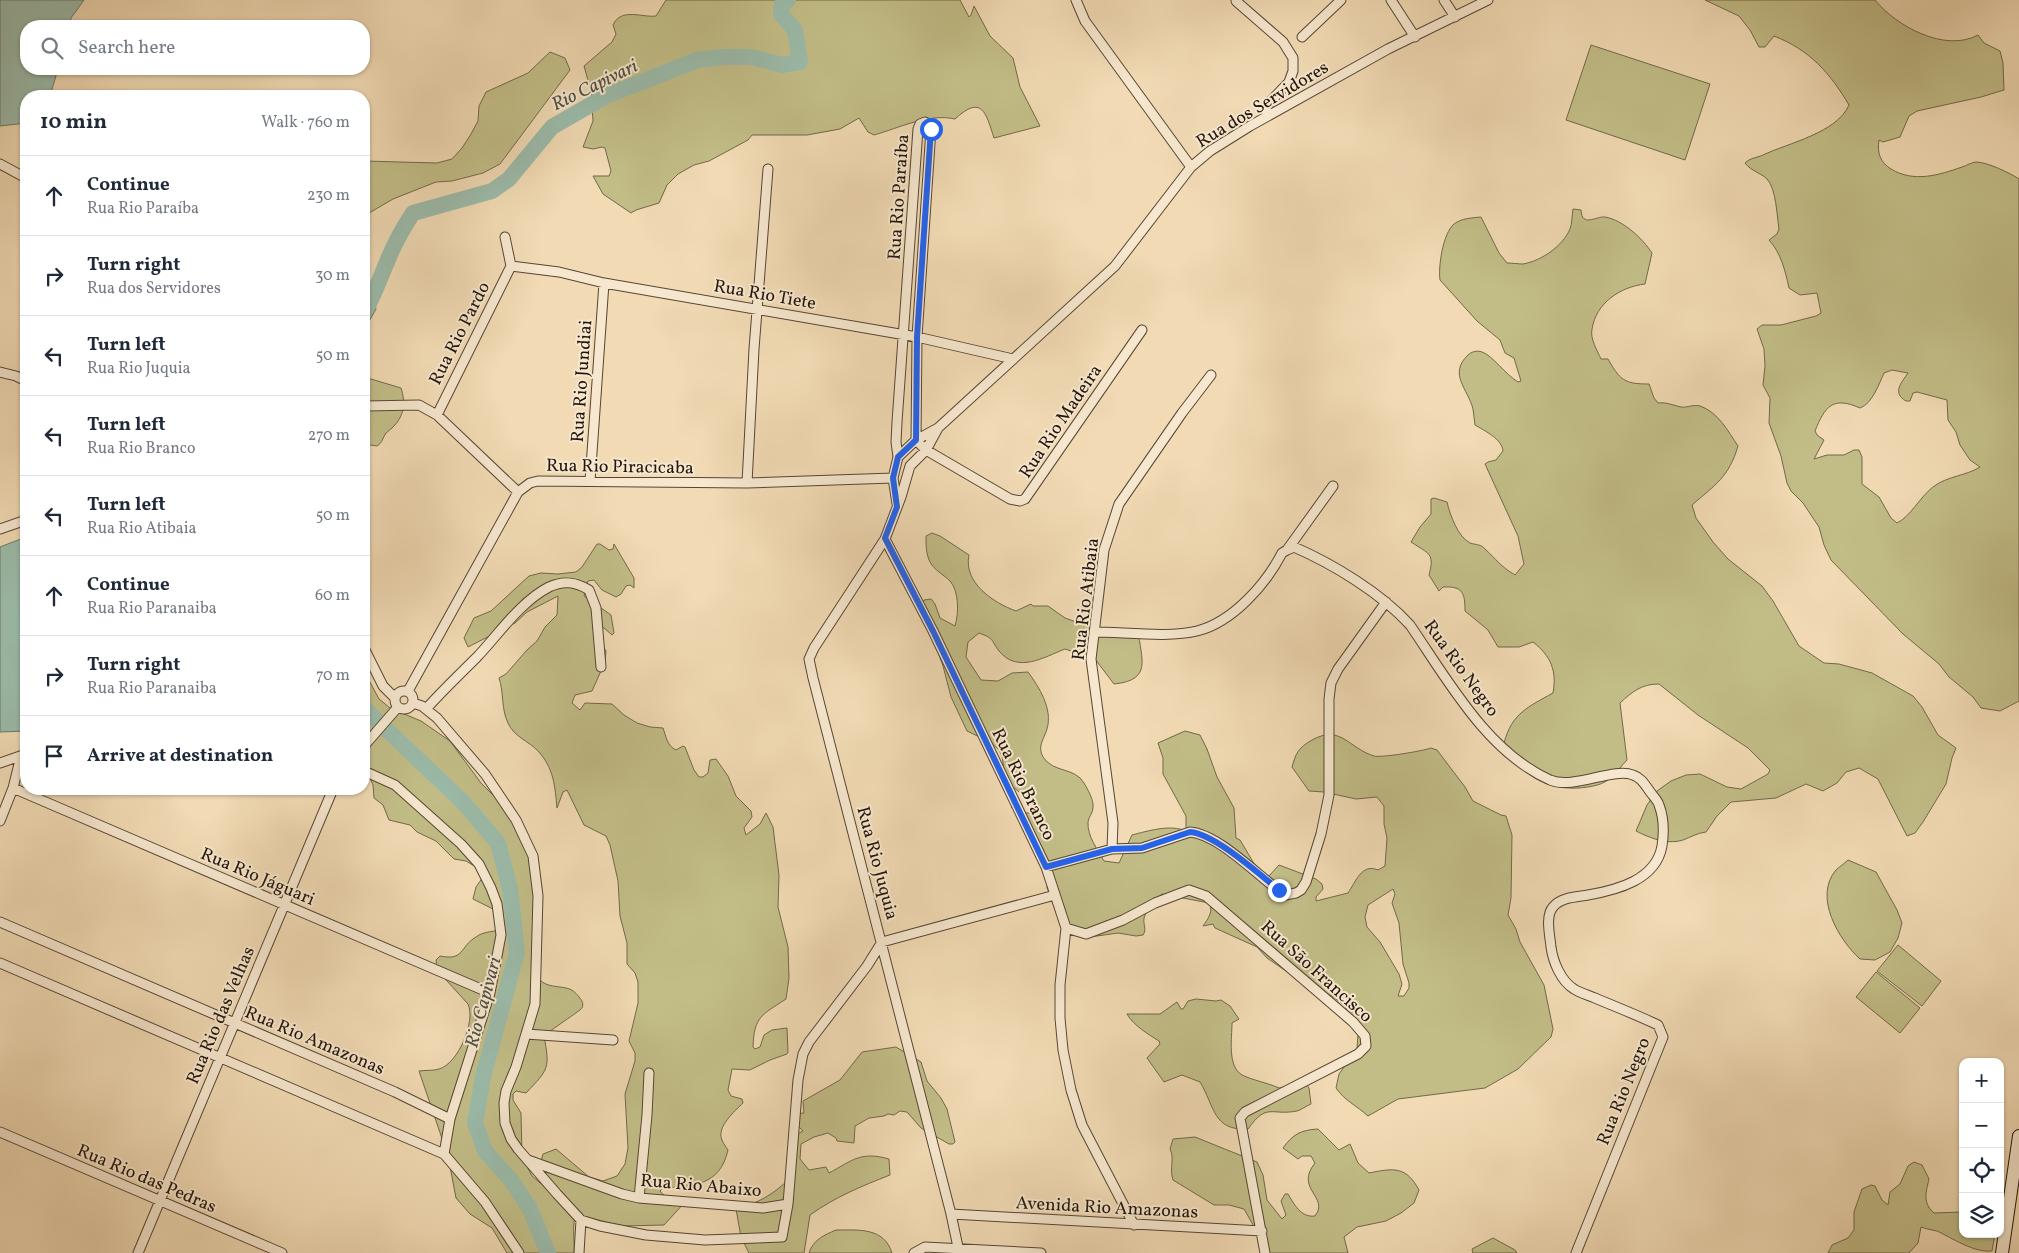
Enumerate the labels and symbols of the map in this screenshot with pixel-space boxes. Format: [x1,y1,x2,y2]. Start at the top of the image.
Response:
water label: Rio Capivari [547,54,643,118]
street label: Rua dos Servidores [1192,56,1334,155]
route start [920,118,943,141]
street label: Rua Rio Paraíba [883,133,916,261]
street label: Rua Rio Tiete [712,274,818,317]
street label: Rua Rio Pardo [424,278,497,390]
street label: Rua Rio Jundiai [566,319,599,443]
street label: Rua Rio Madeira [1014,360,1109,484]
street label: Rua Rio Piracicaba [546,454,694,481]
street label: Rua Rio Atibaia [1067,536,1106,662]
street label: Rua Rio Negro [1417,615,1504,722]
street label: Rua Rio Branco [985,724,1061,845]
street label: Rua Rio Juquia [849,804,904,923]
street label: Rua Rio Jáguari [196,842,318,913]
route end [1268,879,1291,902]
street label: Rua São Francisco [1255,915,1377,1029]
street label: Rua Rio das Velhas [181,943,262,1088]
water label: Rio Capivari [459,954,509,1051]
street label: Rua Rio Amazonas [241,1001,388,1082]
street label: Rua Rio Negro [1591,1034,1657,1149]
street label: Rua Rio das Pedras [73,1139,220,1220]
street label: Rua Rio Abaixo [639,1169,762,1204]
street label: Avenida Rio Amazonas [1015,1191,1199,1226]

